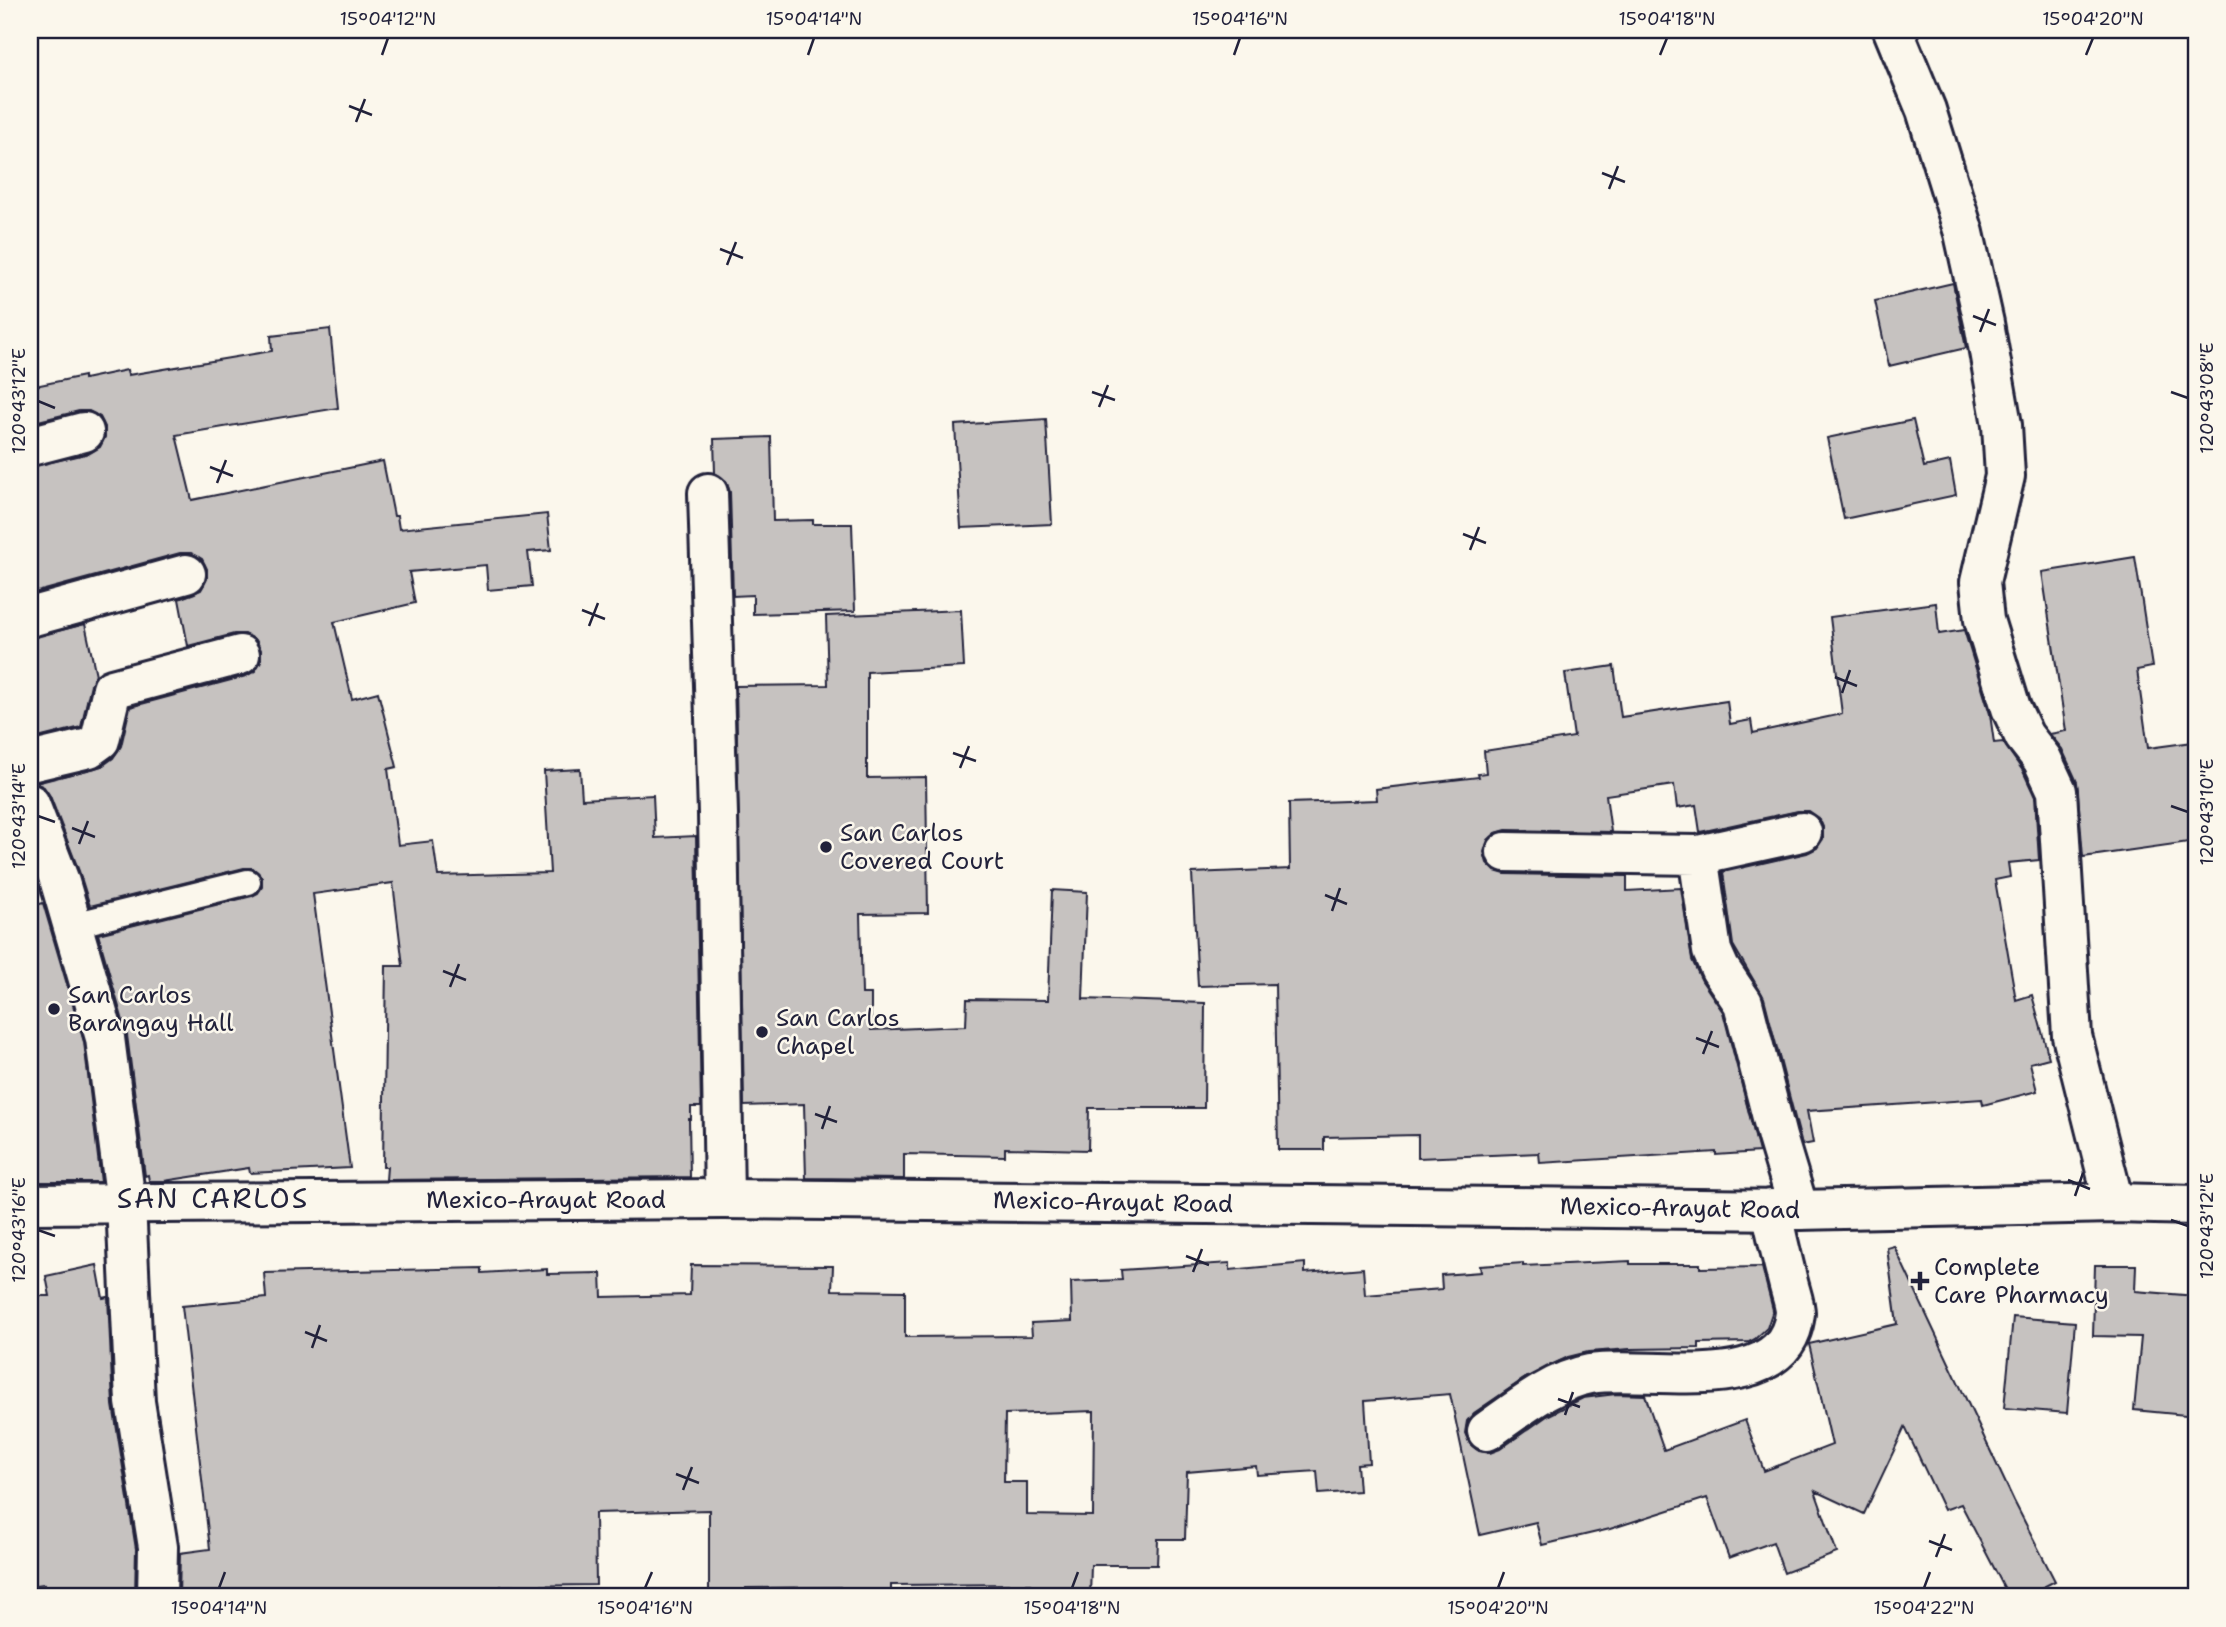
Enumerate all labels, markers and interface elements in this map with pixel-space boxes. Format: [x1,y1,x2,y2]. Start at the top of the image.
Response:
text: 15°04'12"N [340,7,436,31]
text: 15°04'14"N [766,7,862,31]
text: 15°04'16"N [1192,7,1288,31]
text: 15°04'18"N [1619,7,1715,31]
text: 15°04'20"N [2042,7,2144,31]
text: 120°43'08"E [2195,342,2219,454]
text: 120°43'12"E [7,348,31,454]
text: 120°43'10"E [2195,759,2219,865]
text: 120°43'14"E [7,763,31,869]
place label: San Carlos Covered Court [840,817,1004,877]
marker: San Carlos Covered Court [818,839,834,855]
place label: San Carlos Barangay Hall [68,979,234,1039]
marker: San Carlos Barangay Hall [46,1001,62,1017]
place label: San Carlos Chapel [776,1002,900,1062]
marker: San Carlos Chapel [754,1024,770,1040]
text: 120°43'12"E [2195,1173,2219,1279]
text: 120°43'16"E [7,1177,31,1283]
district label: SAN CARLOS [117,1179,309,1217]
street label: Mexico-Arayat Road [426,1184,666,1216]
street label: Mexico-Arayat Road [993,1184,1233,1220]
street label: Mexico-Arayat Road [1560,1190,1800,1226]
place label: Complete Care Pharmacy [1934,1251,2109,1311]
marker: Complete Care Pharmacy [1912,1273,1928,1289]
text: 15°04'14"N [171,1596,267,1620]
text: 15°04'16"N [597,1596,693,1620]
text: 15°04'18"N [1024,1596,1120,1620]
text: 15°04'20"N [1447,1596,1549,1620]
text: 15°04'22"N [1874,1596,1974,1620]

